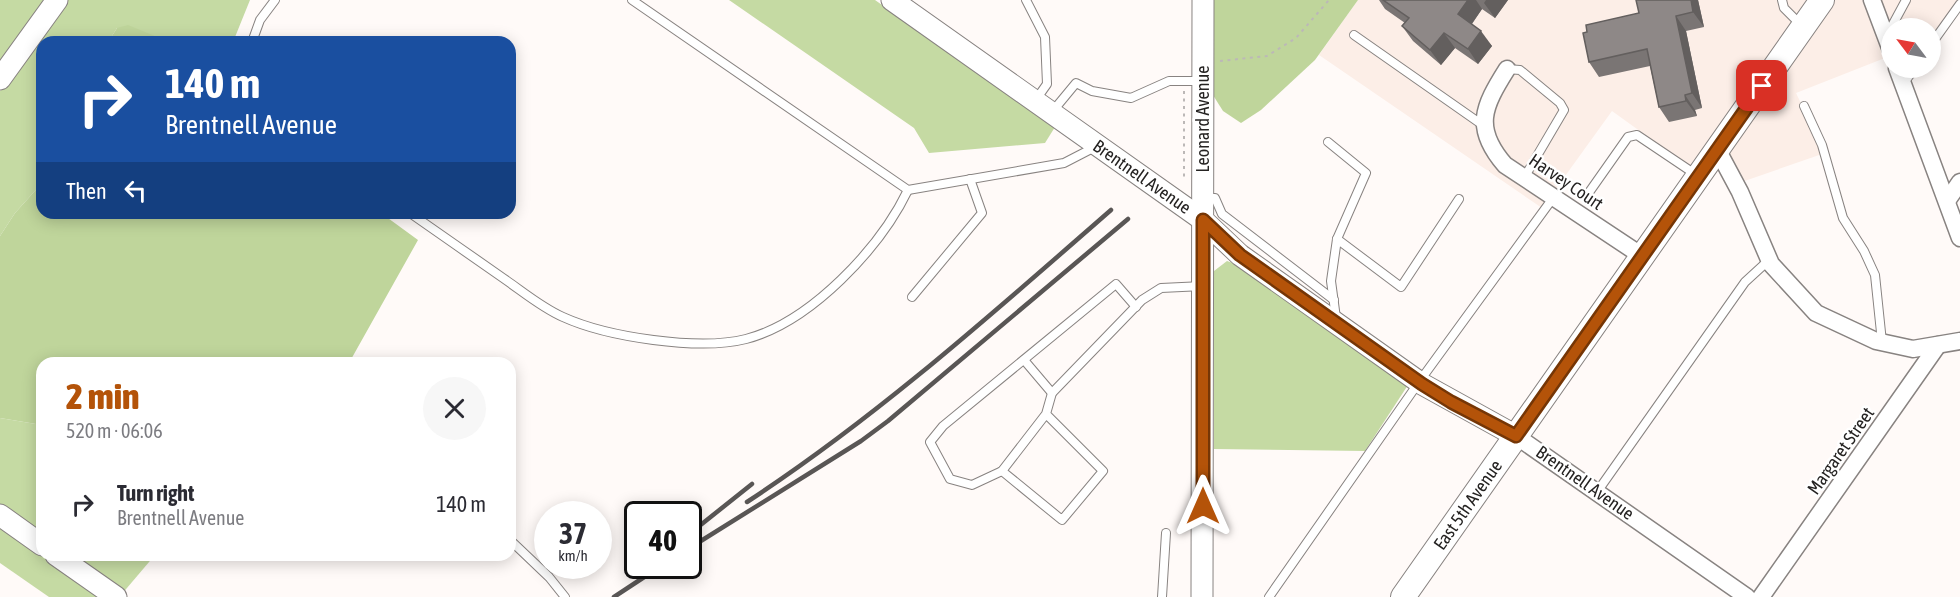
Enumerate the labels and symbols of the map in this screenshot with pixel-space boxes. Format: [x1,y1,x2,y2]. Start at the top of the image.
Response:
north arrow [1881,18,1941,78]
pin [1736,60,1787,111]
street label: Leonard Avenue [1192,66,1213,172]
street label: Brentnell Avenue [1089,135,1195,218]
street label: Harvey Court [1525,149,1607,214]
street label: Margaret Street [1803,403,1878,498]
street label: Brentnell Avenue [1532,441,1638,524]
street label: East 5th Avenue [1429,456,1506,554]
position arrow [1171,474,1235,538]
speed limit sign: 40 [624,501,702,579]

